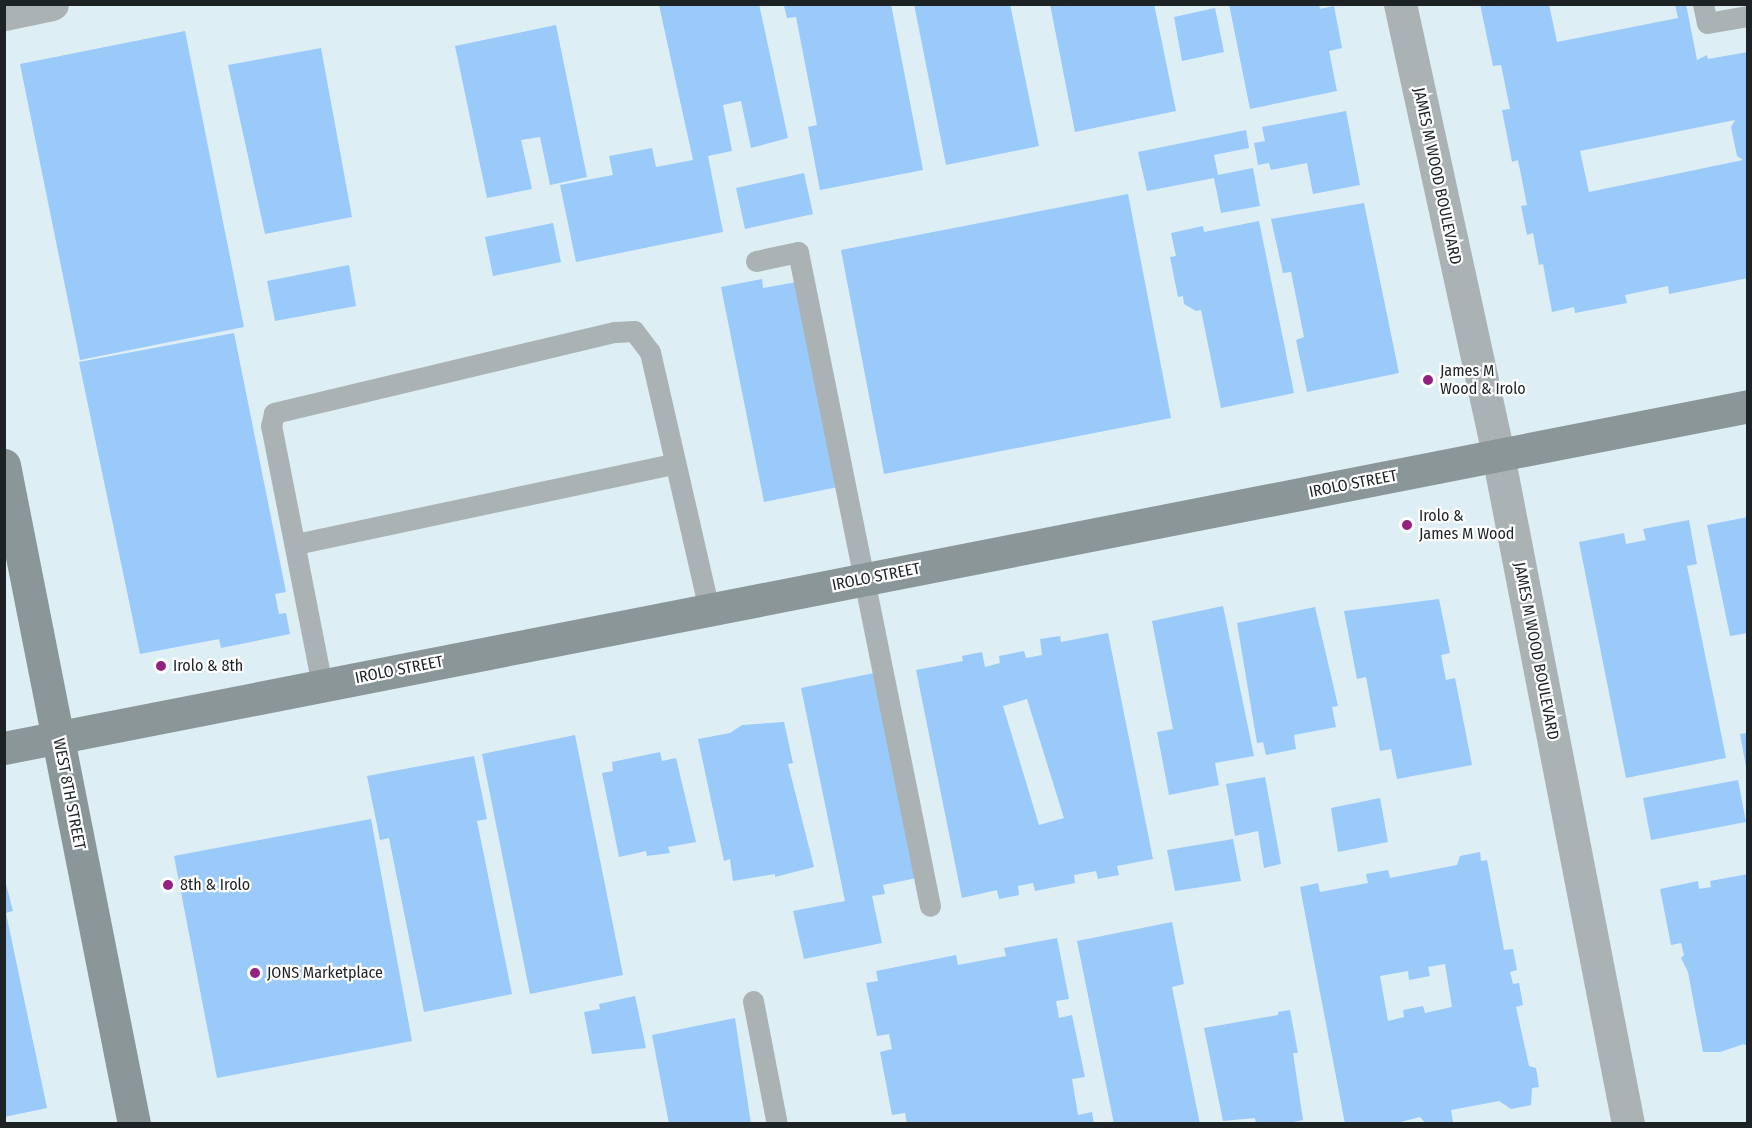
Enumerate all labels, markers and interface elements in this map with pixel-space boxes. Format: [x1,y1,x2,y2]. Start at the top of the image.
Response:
street label: JAMES M WOOD BOULEVARD [1409,86,1465,266]
place label: James M Wood & Irolo [1440,361,1526,399]
marker: James M Wood & Irolo [1421,373,1435,387]
street label: IROLO STREET [1307,466,1399,502]
place label: Irolo & James M Wood [1419,506,1514,544]
marker: Irolo & James M Wood [1400,518,1414,532]
street label: IROLO STREET [830,559,922,595]
street label: JAMES M WOOD BOULEVARD [1509,561,1563,741]
street label: IROLO STREET [353,652,445,688]
place label: Irolo & 8th [173,656,243,676]
marker: Irolo & 8th [154,659,168,673]
street label: WEST 8TH STREET [49,737,89,851]
place label: 8th & Irolo [180,875,250,895]
marker: 8th & Irolo [161,878,175,892]
place label: JONS Marketplace [267,963,383,983]
marker: JONS Marketplace [248,966,262,980]

